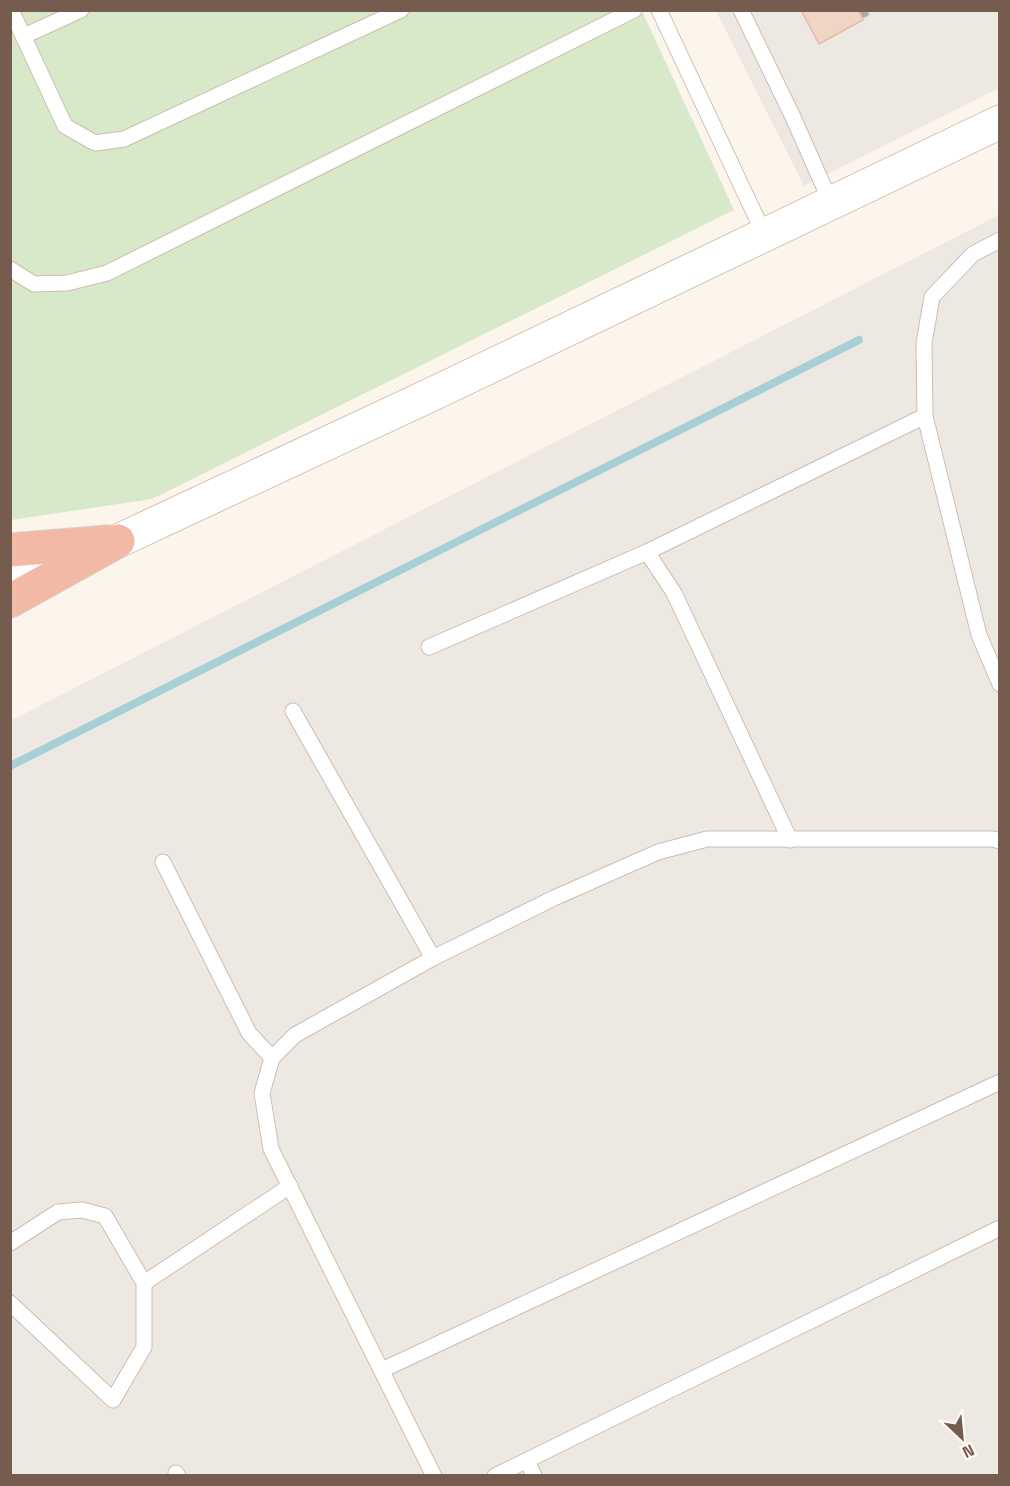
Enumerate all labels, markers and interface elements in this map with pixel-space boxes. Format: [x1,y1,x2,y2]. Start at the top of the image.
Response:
north arrow [932,1408,992,1468]
text: N [959,1439,978,1463]

